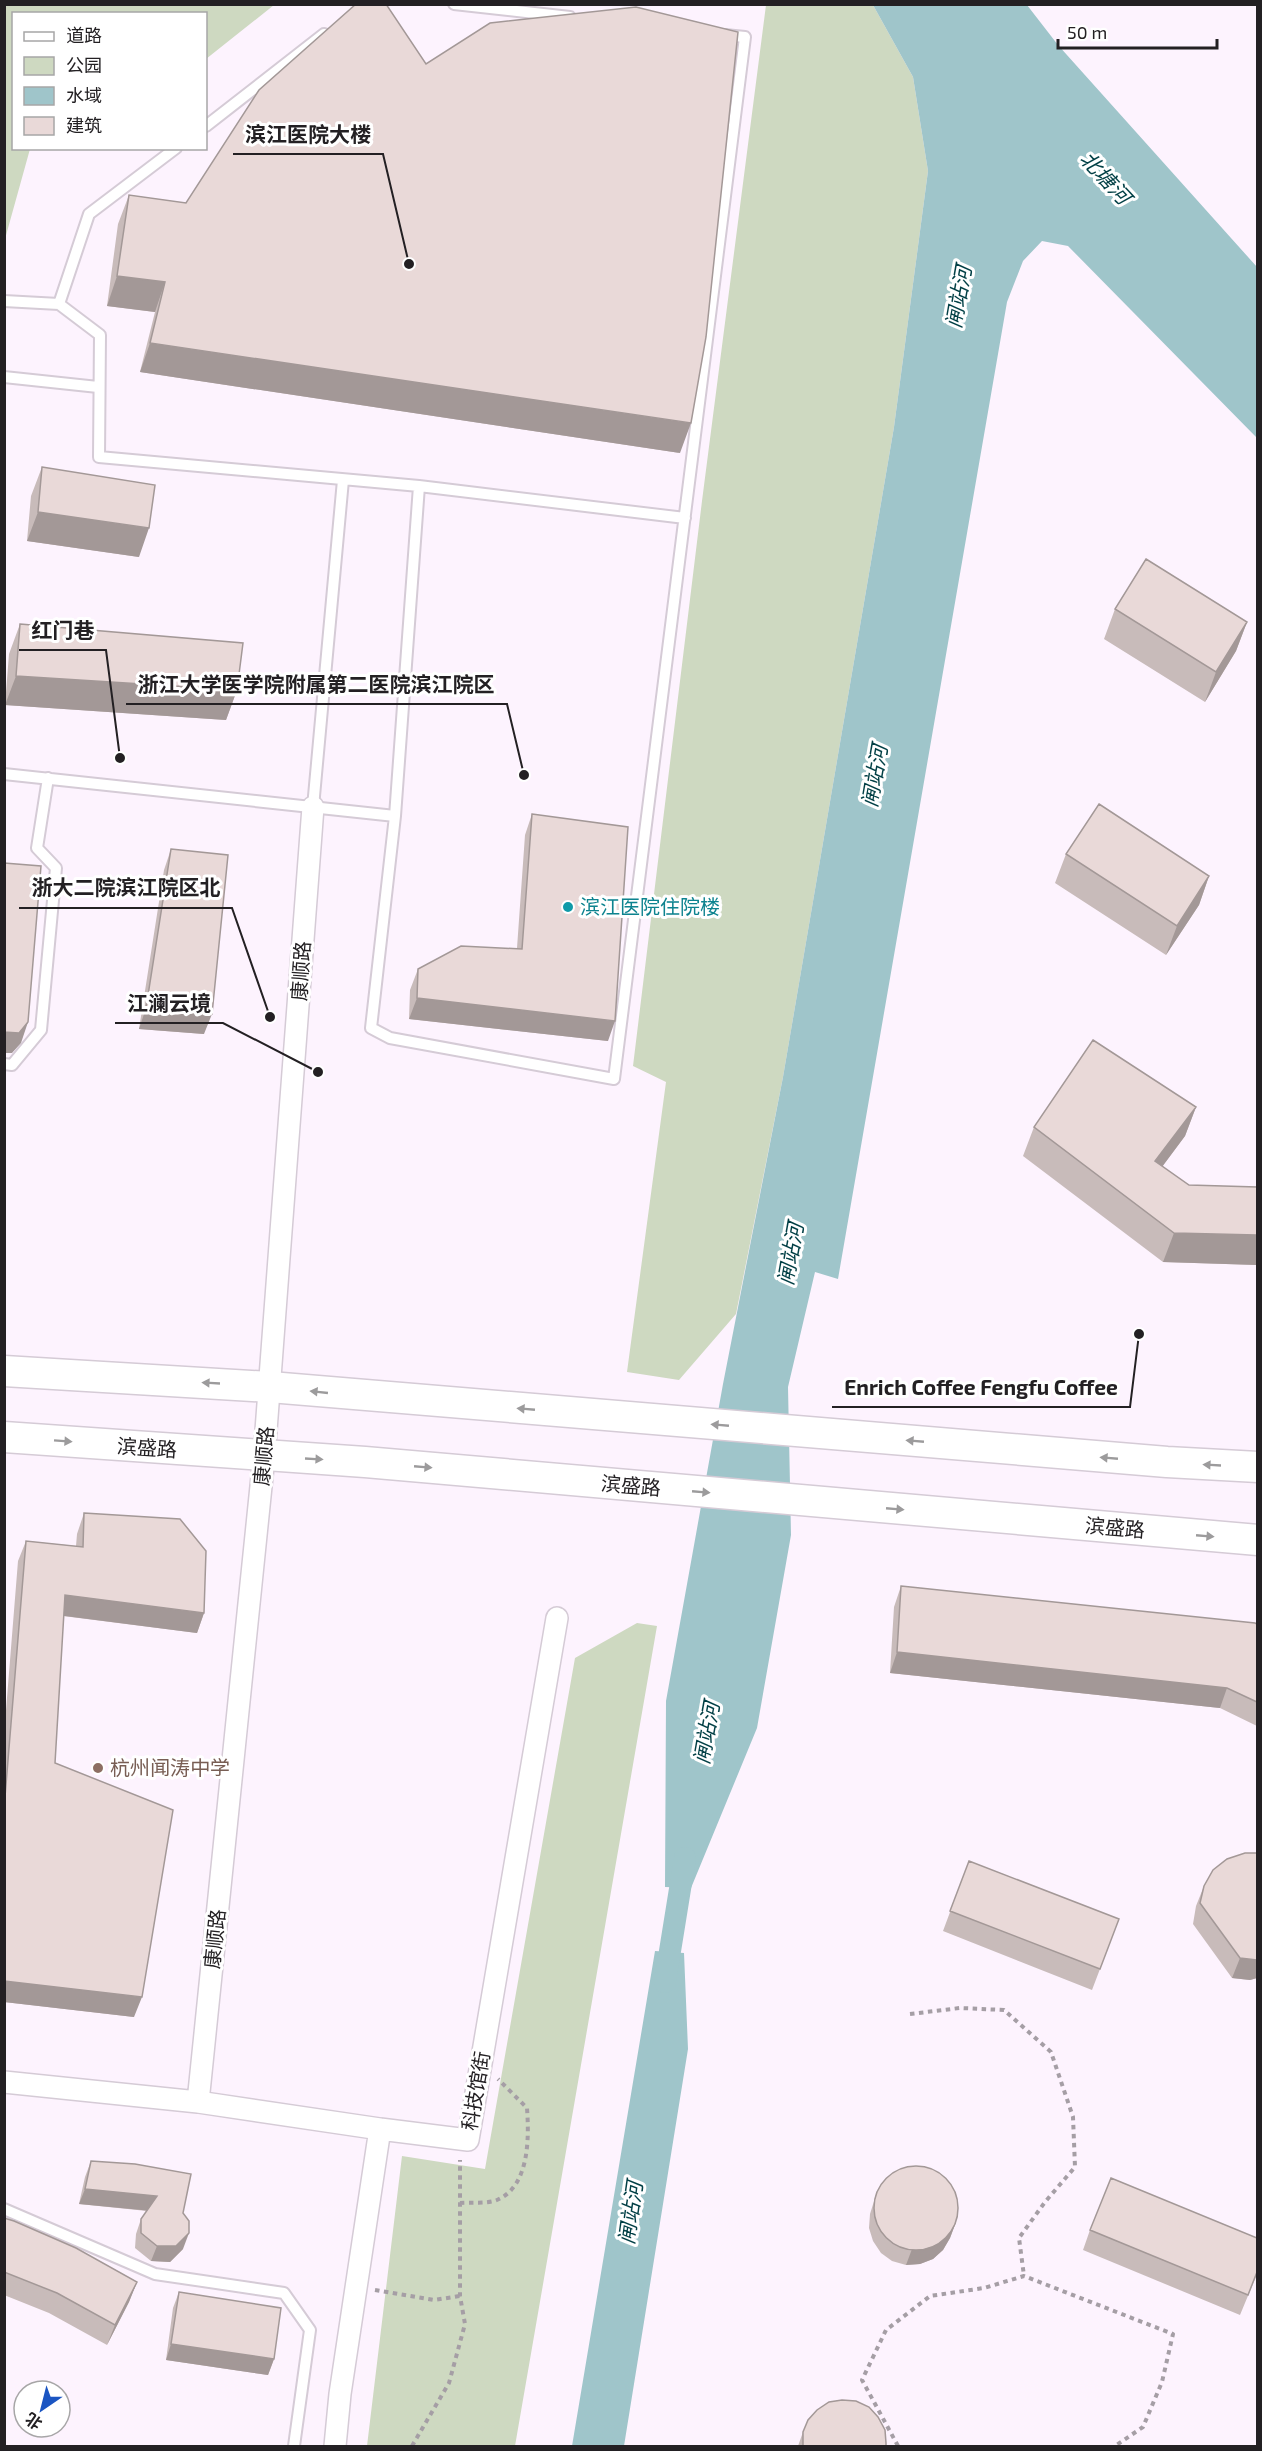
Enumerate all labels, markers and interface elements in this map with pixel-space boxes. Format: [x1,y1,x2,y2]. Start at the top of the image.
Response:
legend [12,12,207,150]
scale bar [1058,12,1217,50]
text: 50 m [1067,21,1107,43]
text: 道路 [66,24,102,46]
text: 公园 [66,54,102,76]
text: 水域 [66,84,102,106]
text: 建筑 [66,114,102,136]
callout: 滨江医院大楼 [233,115,383,154]
text: 滨江医院大楼 [245,121,371,146]
water label: 北塘河 [1075,145,1139,211]
water label: 闸站河 [940,260,976,330]
callout: 红门巷 [19,611,106,650]
text: 红门巷 [32,617,95,642]
callout: 浙江大学医学院附属第二医院滨江院区 [126,665,507,704]
text: 浙江大学医学院附属第二医院滨江院区 [138,671,495,696]
water label: 闸站河 [856,739,892,809]
callout: 浙大二院滨江院区北 [19,869,232,908]
text: 浙大二院滨江院区北 [32,874,221,899]
place label: 滨江医院住院楼 [580,894,720,918]
marker: 滨江医院住院楼 [561,900,575,914]
street label: 康顺路 [286,940,314,1002]
callout: 江澜云境 [115,984,223,1023]
text: 江澜云境 [127,990,211,1015]
water label: 闸站河 [772,1217,808,1287]
callout: Enrich Coffee Fengfu Coffee [832,1368,1130,1407]
text: Enrich Coffee Fengfu Coffee [844,1374,1118,1399]
one-way arrow [202,1379,221,1388]
one-way arrow [310,1387,329,1397]
one-way arrow [517,1404,536,1414]
one-way arrow [711,1421,730,1430]
street label: 康顺路 [248,1425,278,1487]
street label: 滨盛路 [116,1433,178,1461]
one-way arrow [53,1437,72,1446]
one-way arrow [905,1437,924,1446]
one-way arrow [1100,1453,1119,1462]
one-way arrow [305,1455,324,1464]
one-way arrow [1203,1460,1222,1469]
one-way arrow [413,1463,432,1472]
street label: 滨盛路 [600,1470,662,1500]
one-way arrow [691,1487,710,1497]
one-way arrow [886,1504,905,1514]
street label: 滨盛路 [1084,1512,1146,1542]
one-way arrow [1196,1531,1215,1540]
water label: 闸站河 [688,1696,724,1766]
place label: 杭州闻涛中学 [110,1755,230,1779]
marker: 杭州闻涛中学 [91,1761,105,1775]
street label: 康顺路 [199,1908,229,1970]
street label: 科技馆街 [456,2049,494,2132]
water label: 闸站河 [613,2176,647,2246]
north arrow [12,2379,72,2439]
text: 北 [21,2409,45,2434]

